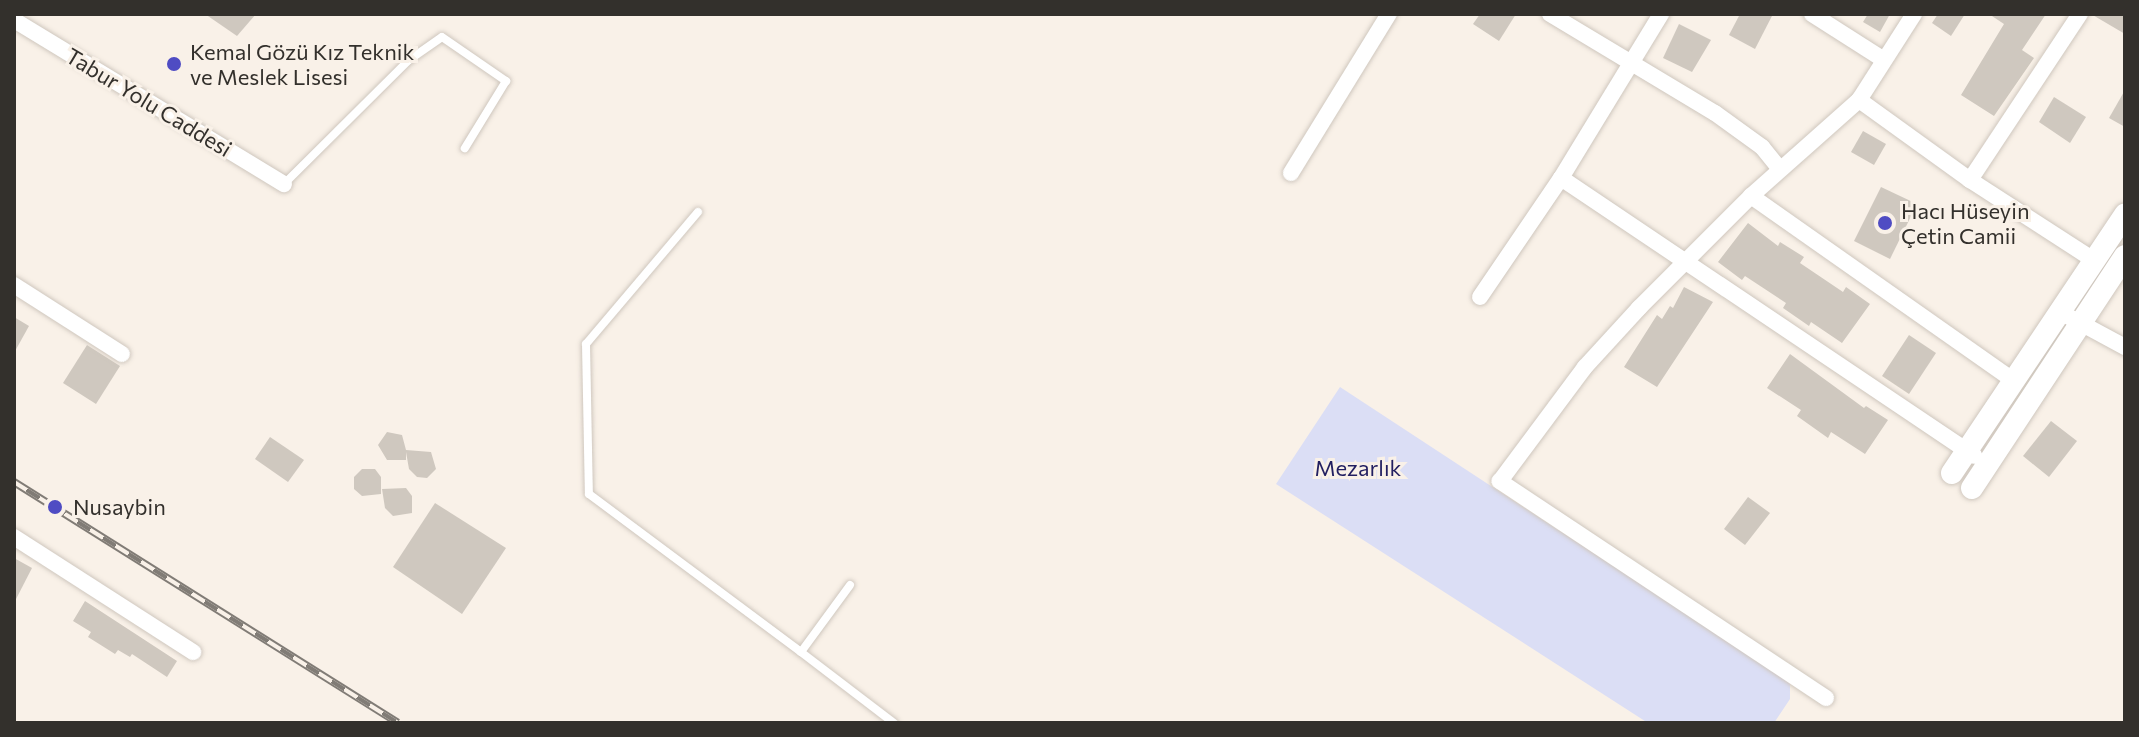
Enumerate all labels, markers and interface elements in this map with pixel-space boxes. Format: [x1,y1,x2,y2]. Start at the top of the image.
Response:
place label: Kemal Gözü Kız Teknik ve Meslek Lisesi [190,38,414,90]
street label: Tabur Yolu Caddesi [61,42,237,162]
marker: Kemal Gözü Kız Teknik ve Meslek Lisesi [165,55,183,73]
place label: Hacı Hüseyin Çetin Camii [1901,197,2029,248]
marker: Hacı Hüseyin Çetin Camii [1876,214,1894,232]
park label: Mezarlık [1314,455,1402,481]
place label: Nusaybin [73,494,166,520]
marker: Nusaybin [44,496,66,518]

